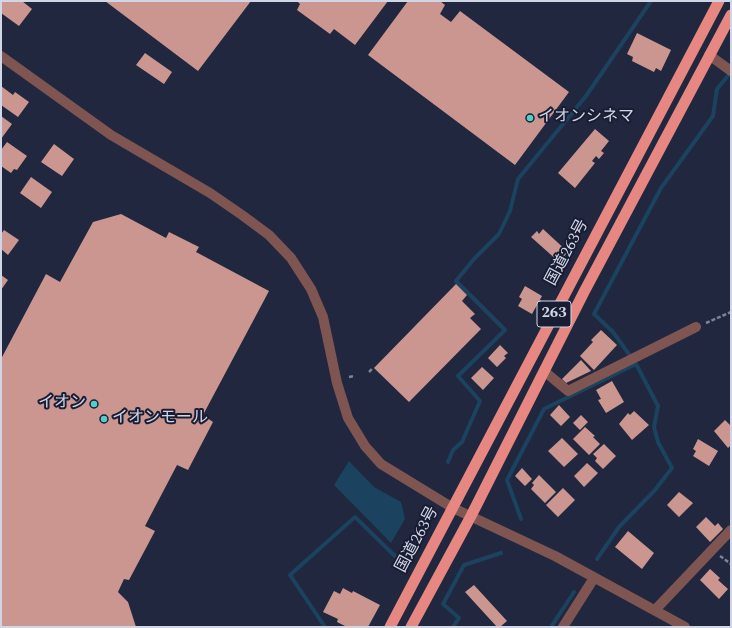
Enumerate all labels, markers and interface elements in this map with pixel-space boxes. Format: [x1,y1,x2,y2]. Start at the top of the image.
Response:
place label: イオンシネマ [538,108,634,128]
marker: イオンシネマ [525,113,535,123]
street label: 国道263号 [543,217,593,289]
road number: 263 [537,301,571,327]
place label: イオン [38,394,86,414]
marker: イオン [89,399,99,409]
place label: イオンモール [112,409,208,429]
marker: イオンモール [99,414,109,424]
street label: 国道263号 [393,504,443,576]

